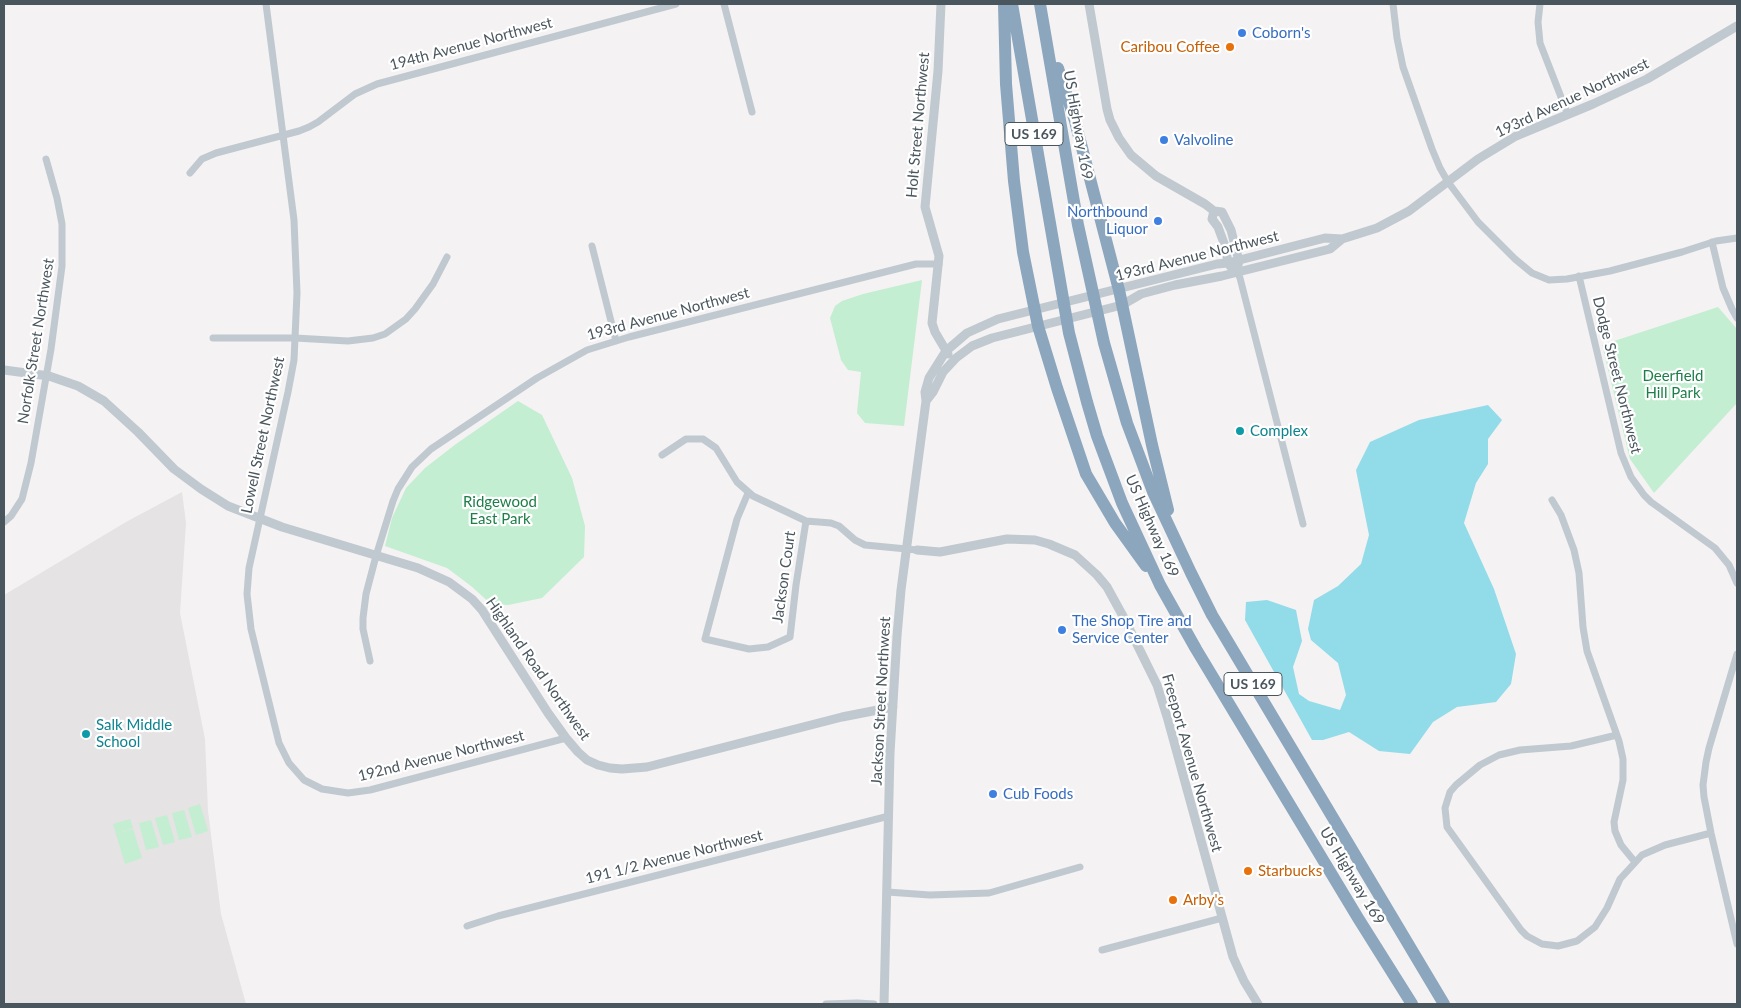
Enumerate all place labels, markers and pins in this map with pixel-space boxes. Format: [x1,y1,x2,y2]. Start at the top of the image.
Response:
place label: Coborn's [1252,24,1310,42]
marker: Coborn's [1236,27,1248,39]
place label: Caribou Coffee [1121,38,1220,56]
marker: Caribou Coffee [1224,41,1236,53]
place label: Valvoline [1174,131,1234,149]
marker: Valvoline [1158,134,1170,146]
place label: Northbound Liquor [1067,203,1148,238]
marker: Northbound Liquor [1152,215,1164,227]
place label: Complex [1250,422,1308,440]
marker: Complex [1234,425,1246,437]
place label: The Shop Tire and Service Center [1072,612,1192,647]
marker: The Shop Tire and Service Center [1056,624,1068,636]
place label: Salk Middle School [96,716,172,751]
marker: Salk Middle School [80,728,92,740]
place label: Cub Foods [1003,785,1073,803]
marker: Cub Foods [987,788,999,800]
place label: Starbucks [1258,862,1322,880]
marker: Starbucks [1242,865,1254,877]
place label: Arby's [1183,891,1224,909]
marker: Arby's [1167,894,1179,906]

